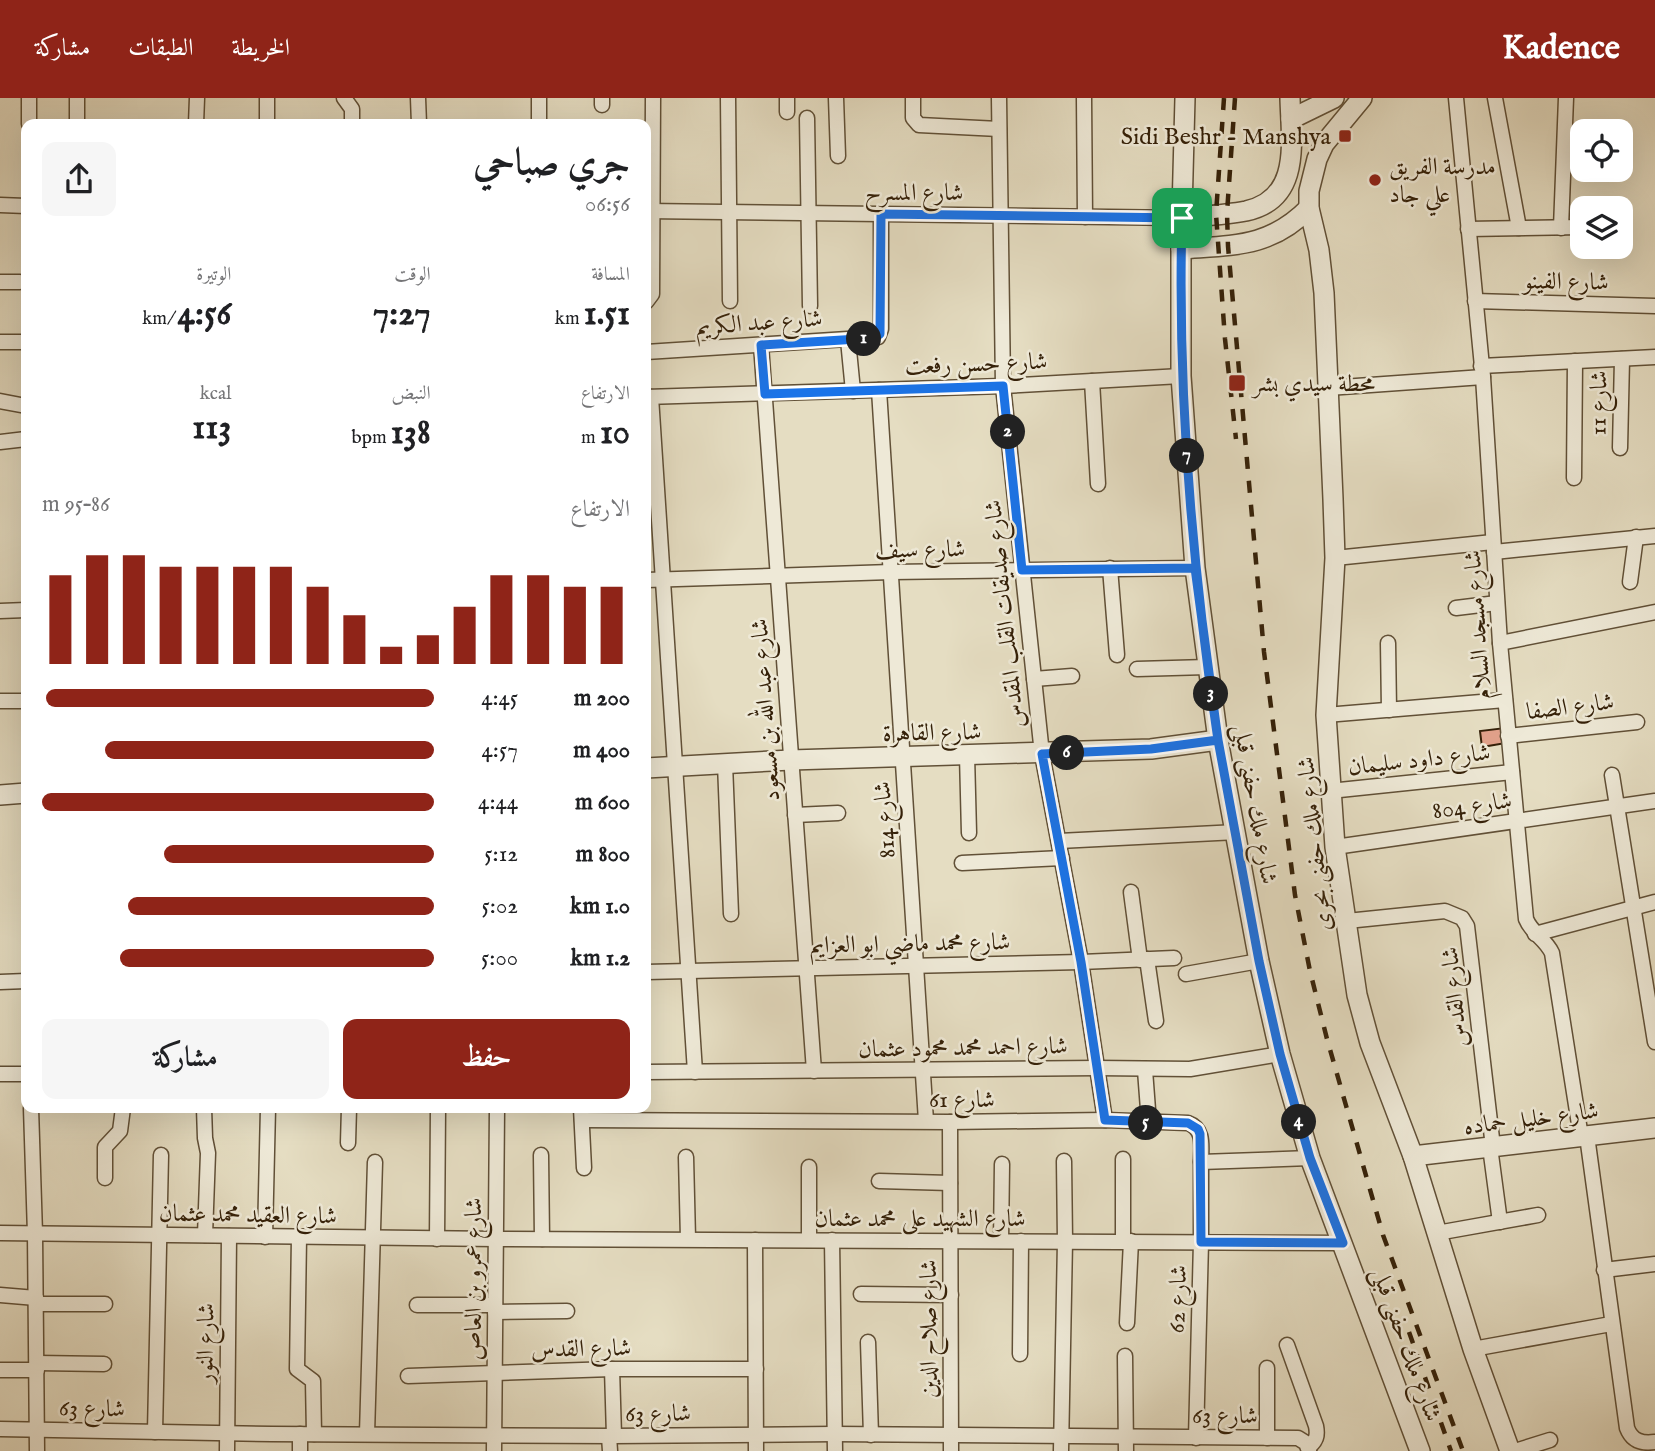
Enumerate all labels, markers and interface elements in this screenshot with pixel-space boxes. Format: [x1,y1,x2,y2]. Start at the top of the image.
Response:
text: Kadence [1502,28,1620,70]
text: مشاركة [35,33,90,64]
text: الطبقات [128,33,194,64]
text: الخريطة [232,33,290,64]
map controls [1570,119,1633,259]
button: locate [1570,119,1633,182]
place label: Sidi Beshr - Manshya [1121,122,1332,153]
marker: Sidi Beshr - Manshya [1337,128,1353,144]
text: جري صباحي [473,140,630,188]
button: share [42,142,116,216]
place label: مدرسة الفريق علي جاد [1389,152,1496,217]
marker: مدرسة الفريق علي جاد [1367,172,1383,188]
street label: شارع المسرح [865,178,963,213]
pin [1152,188,1212,248]
text: 06:56 [585,190,630,219]
button: layers [1570,196,1633,259]
icon: arrive [1163,199,1201,237]
text: الوتيرة [196,263,231,287]
text: الوقت [394,263,431,287]
text: المسافة [591,263,630,287]
street label: شارع الفينو [1521,266,1609,302]
text: 4:56 [178,292,231,337]
text: 7:27 [373,292,431,337]
text: 1.51 [584,292,630,337]
street label: شارع عبد الكريم [695,304,824,347]
text: /km [142,307,178,331]
text: km [555,307,584,331]
pin: 1 [846,322,882,356]
text: 1 [860,326,867,350]
street label: شارع حسن رفعت [904,347,1048,385]
place label: محطة سيدي بشر [1250,369,1375,402]
street label: شارع 11 [1583,370,1619,436]
marker: محطة سيدي بشر [1227,373,1247,393]
text: kcal [200,382,231,406]
text: النبض [392,382,431,406]
text: الارتفاع [581,382,630,406]
text: 113 [192,406,231,451]
text: 138 [391,411,431,456]
text: 10 [600,411,630,456]
pin: 2 [990,414,1026,450]
text: 2 [1003,419,1012,443]
text: bpm [352,426,391,450]
text: m [581,426,600,450]
pin: 7 [1170,438,1204,474]
text: 7 [1182,443,1191,467]
text: 86–95 m [42,490,110,519]
text: الارتفاع [570,495,630,524]
street label: شارع صديقات القلب المقدس [978,498,1036,729]
street label: شارع سيف [875,534,966,570]
street label: شارع مسجد السلام [1458,549,1503,701]
street label: شارع عبد الله بن مسعود [740,617,791,803]
pin: 3 [1194,676,1228,712]
text: 3 [1207,681,1214,705]
text: 4:45 [481,684,518,713]
text: 200 m [574,684,630,713]
street label: شارع الصفا [1525,687,1616,731]
street label: شارع القاهرة [882,717,982,753]
street label: شارع ملك حفنى قبلى [1222,722,1284,887]
text: 4:57 [482,736,518,765]
text: 400 m [573,736,630,765]
pin: 6 [1050,736,1084,770]
street label: شارع داود سليمان [1346,738,1492,786]
text: 6 [1062,740,1071,764]
street label: شارع ملك حفنى بحرى [1291,755,1343,933]
street label: شارع 814 [867,780,907,859]
street label: شارع 804 [1431,786,1514,830]
text: 4:44 [478,788,518,817]
text: 600 m [575,788,630,817]
text: 5:12 [484,840,518,869]
text: 800 m [576,840,630,869]
text: 5:02 [482,892,518,921]
text: 1.0 km [570,892,630,921]
street label: شارع محمد ماضي ابو العزايم [810,927,1011,967]
text: 5:00 [481,944,518,973]
text: 1.2 km [571,944,630,973]
street label: شارع القدس [1435,945,1479,1048]
button: مشاركة [42,1019,329,1099]
button: حفظ [343,1019,630,1099]
street label: شارع احمد محمد محمود عثمان [858,1031,1068,1069]
street label: شارع 61 [929,1085,995,1119]
street label: شارع خليل حماده [1462,1096,1601,1146]
pin: 4 [1282,1104,1316,1140]
pin: 5 [1128,1105,1164,1140]
text: 4 [1294,1109,1303,1133]
text: 5 [1142,1110,1149,1134]
street label: شارع العقيد محمد عثمان [159,1198,337,1236]
street label: شارع عمرو بن العاص [459,1198,493,1360]
street label: شارع الشهيد على محمد عثمان [814,1204,1026,1238]
street label: شارع صلاح الدين [914,1260,949,1398]
street label: شارع ملك حفنى قبلى [1360,1263,1448,1427]
street label: شارع 62 [1162,1264,1198,1334]
street label: شارع النور [190,1303,226,1385]
street label: شارع القدس [531,1333,632,1369]
street label: شارع 63 [59,1393,125,1429]
street label: شارع 63 [625,1398,691,1434]
street label: شارع 63 [1192,1401,1258,1435]

